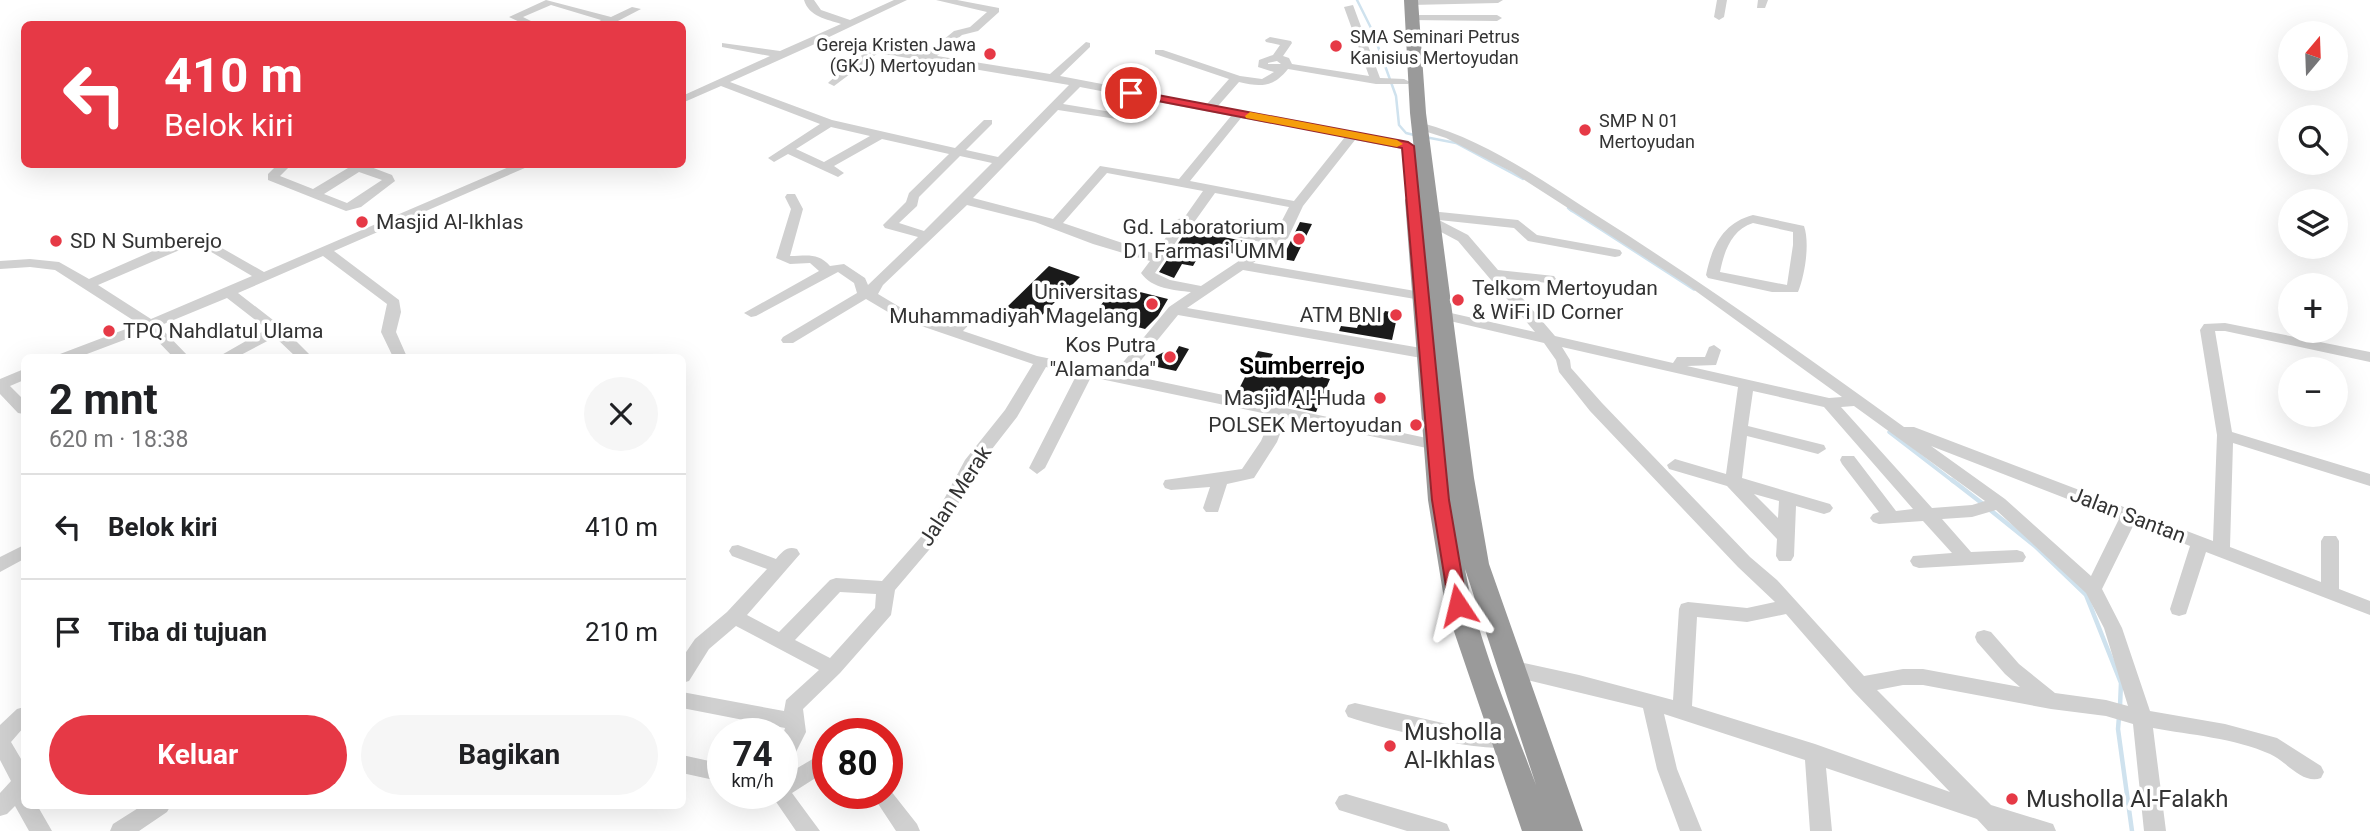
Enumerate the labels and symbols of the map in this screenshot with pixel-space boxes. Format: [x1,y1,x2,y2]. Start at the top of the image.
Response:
north arrow [2278,21,2348,91]
place label: SMA Seminari Petrus Kanisius Mertoyudan [1350,26,1520,68]
place label: Gereja Kristen Jawa (GKJ) Mertoyudan [816,34,976,77]
marker: SMA Seminari Petrus Kanisius Mertoyudan [1328,38,1344,54]
marker: Gereja Kristen Jawa (GKJ) Mertoyudan [982,46,998,62]
pin [1101,63,1161,123]
place label: SMP N 01 Mertoyudan [1599,110,1695,152]
marker: SMP N 01 Mertoyudan [1577,122,1593,138]
place label: Masjid Al-Ikhlas [376,210,524,234]
marker: Masjid Al-Ikhlas [354,214,370,230]
place label: Gd. Laboratorium D1 Farmasi UMM [1123,215,1285,263]
place label: SD N Sumberejo [70,229,222,253]
marker: Gd. Laboratorium D1 Farmasi UMM [1291,231,1307,247]
marker: SD N Sumberejo [48,233,64,249]
place label: Telkom Mertoyudan & WiFi ID Corner [1472,276,1658,324]
place label: Universitas Muhammadiyah Magelang [889,280,1138,328]
marker: Telkom Mertoyudan & WiFi ID Corner [1450,292,1466,308]
marker: Universitas Muhammadiyah Magelang [1144,296,1160,312]
place label: ATM BNI [1300,303,1382,327]
marker: ATM BNI [1388,307,1404,323]
place label: TPQ Nahdlatul Ulama [123,319,324,343]
marker: TPQ Nahdlatul Ulama [101,323,117,339]
place label: Kos Putra "Alamanda" [1050,333,1156,381]
marker: Kos Putra "Alamanda" [1162,349,1178,365]
district label: Sumberrejo [1239,352,1365,380]
place label: Masjid Al-Huda [1224,386,1366,410]
marker: Masjid Al-Huda [1372,390,1388,406]
place label: POLSEK Mertoyudan [1208,413,1402,437]
marker: POLSEK Mertoyudan [1408,417,1424,433]
street label: Jalan Merak [914,441,996,551]
street label: Jalan Santan [2067,482,2189,548]
position arrow [1421,568,1495,642]
speed limit sign: 80 [812,718,903,809]
place label: Musholla Al-Ikhlas [1404,718,1502,774]
marker: Musholla Al-Ikhlas [1382,738,1398,754]
place label: Musholla Al-Falakh [2026,785,2228,813]
marker: Musholla Al-Falakh [2004,791,2020,807]

